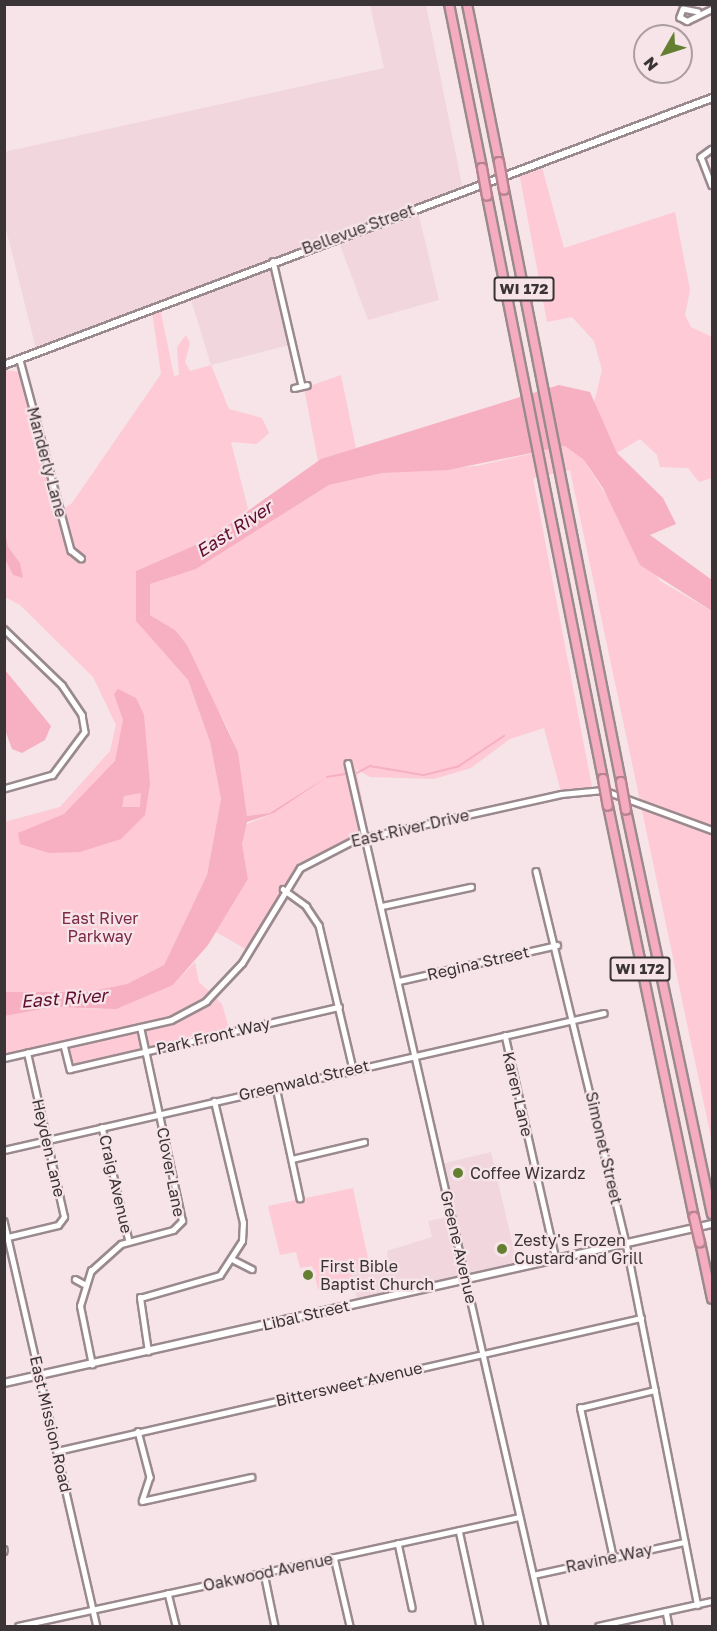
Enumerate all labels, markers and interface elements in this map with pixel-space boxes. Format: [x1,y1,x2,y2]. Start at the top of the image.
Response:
north arrow [633,24,693,84]
text: N [639,53,662,75]
street label: Bellevue Street [299,200,417,258]
road number: WI 172 [492,277,556,301]
street label: Manderly Lane [23,405,71,519]
water label: East River [192,496,276,562]
street label: East River Drive [349,805,471,851]
park label: East River Parkway [62,908,138,946]
street label: Regina Street [425,942,531,984]
road number: WI 172 [608,957,672,981]
water label: East River [20,984,108,1012]
street label: Park Front Way [154,1014,272,1058]
street label: Karen Lane [499,1050,537,1138]
street label: Greenwald Street [237,1056,371,1104]
street label: Simonet Street [582,1090,626,1206]
street label: Heyden Lane [28,1097,70,1199]
street label: Clover Lane [153,1126,189,1218]
street label: Craig Avenue [95,1133,137,1235]
place label: Coffee Wizardz [470,1163,585,1183]
marker: Coffee Wizardz [451,1166,465,1180]
street label: Greene Avenue [437,1189,481,1305]
place label: Zesty's Frozen Custard and Grill [514,1230,643,1268]
marker: Zesty's Frozen Custard and Grill [495,1242,509,1256]
place label: First Bible Baptist Church [320,1256,434,1294]
marker: First Bible Baptist Church [301,1268,315,1282]
street label: Libal Street [261,1296,351,1334]
street label: East Mission Road [26,1354,76,1494]
street label: Bittersweet Avenue [274,1358,424,1410]
street label: Ravine Way [564,1539,654,1577]
street label: Oakwood Avenue [201,1549,335,1595]

